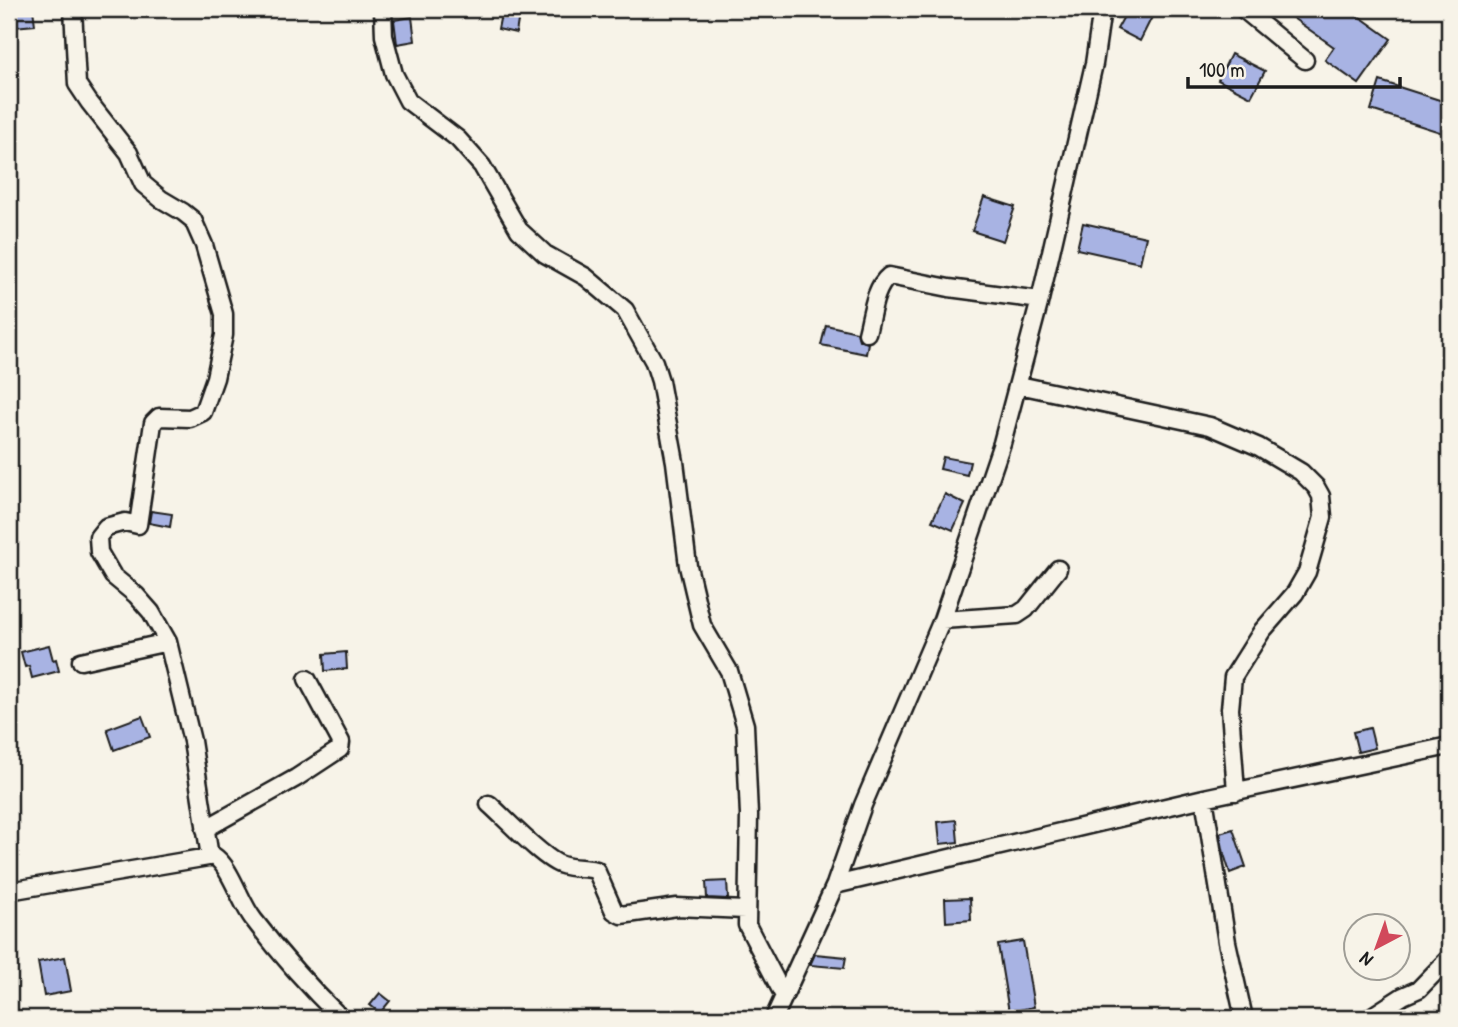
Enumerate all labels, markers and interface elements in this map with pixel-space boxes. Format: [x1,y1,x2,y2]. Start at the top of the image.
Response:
scale bar [1188,46,1400,90]
text: 100 m [1199,55,1245,84]
north arrow [1342,912,1412,982]
text: N [1354,947,1378,973]

